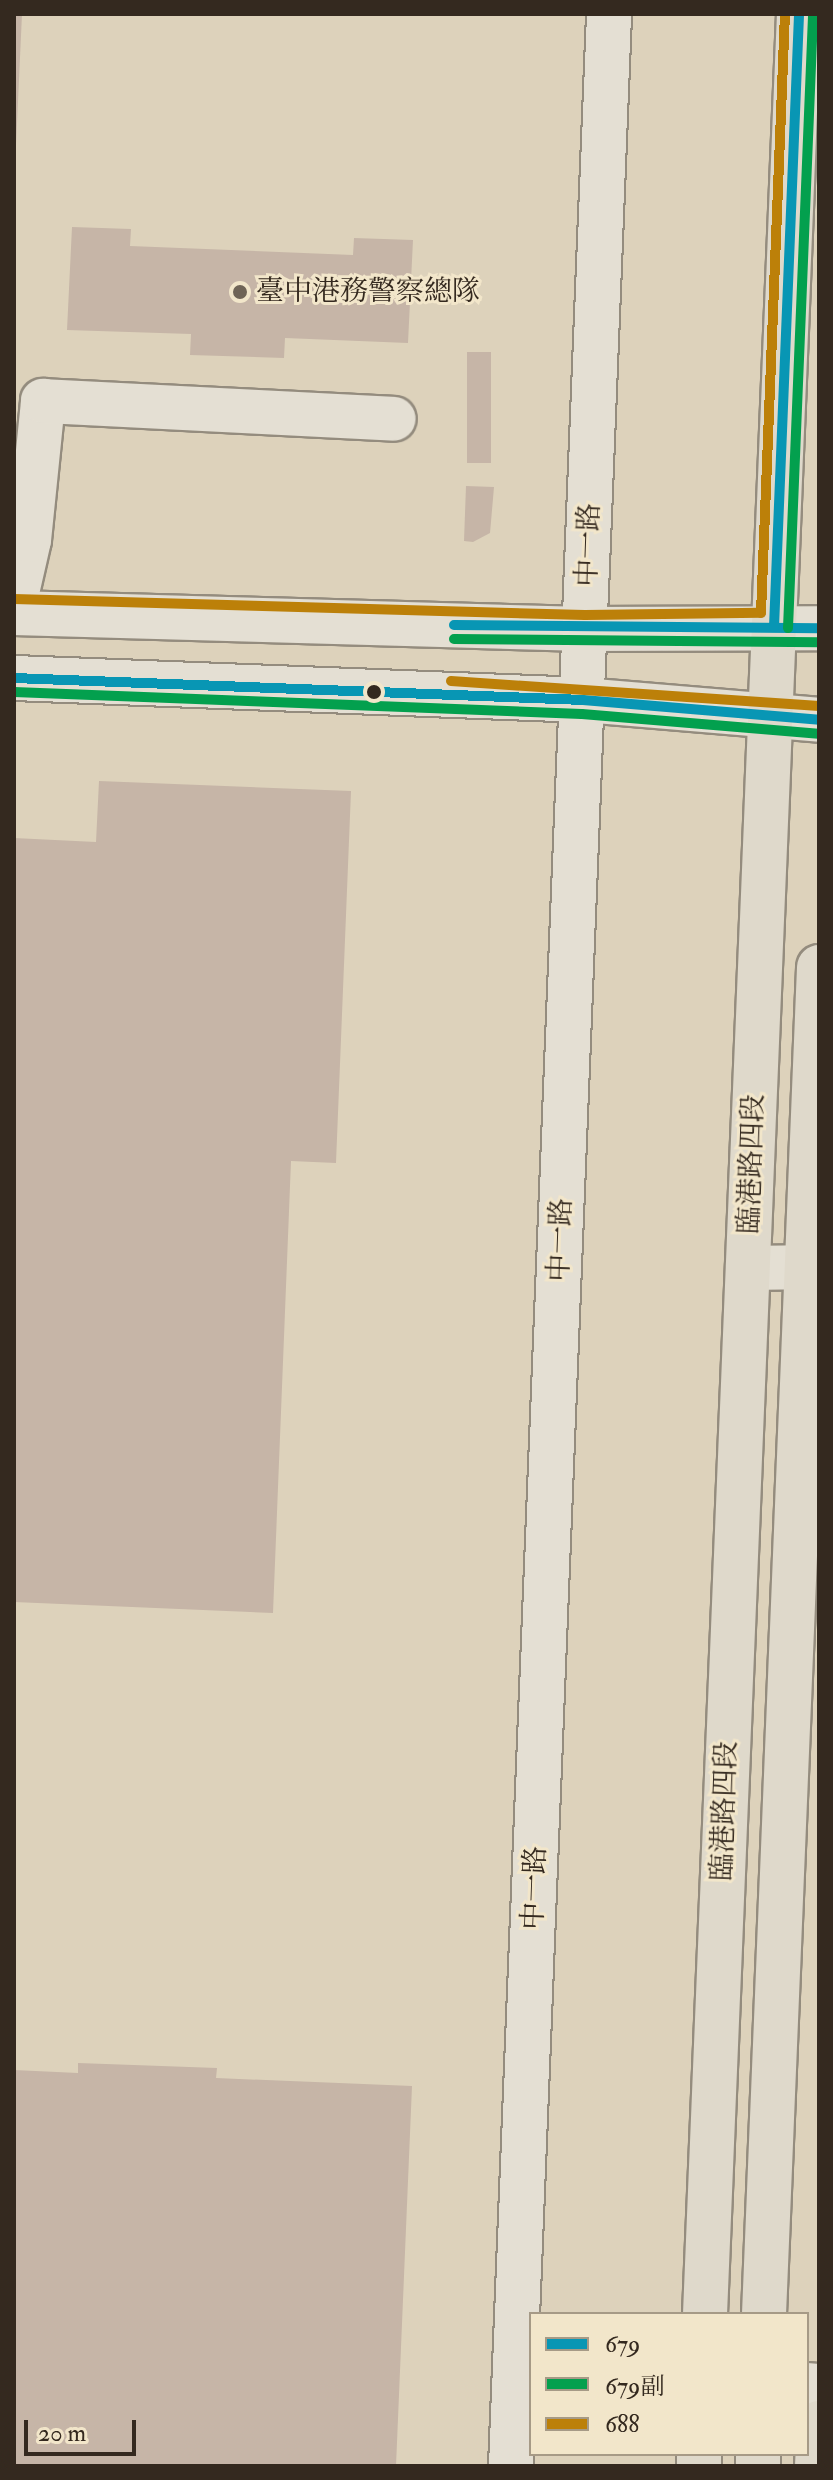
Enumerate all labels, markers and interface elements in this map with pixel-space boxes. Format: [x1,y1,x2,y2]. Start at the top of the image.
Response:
place label: 臺中港務警察總隊 [256,275,480,309]
marker: 臺中港務警察總隊 [231,283,249,301]
street label: 中一路 [571,502,607,588]
unlabelled marker [366,684,382,700]
street label: 臨港路四段 [733,1093,771,1235]
street label: 中一路 [543,1197,579,1283]
street label: 臨港路四段 [706,1740,744,1882]
street label: 中一路 [517,1845,553,1931]
legend [529,2312,809,2456]
text: 679 [605,2329,640,2360]
text: 679副 [605,2371,664,2402]
scale bar [28,2404,140,2454]
text: 688 [605,2409,640,2440]
text: 20 m [38,2418,86,2449]

